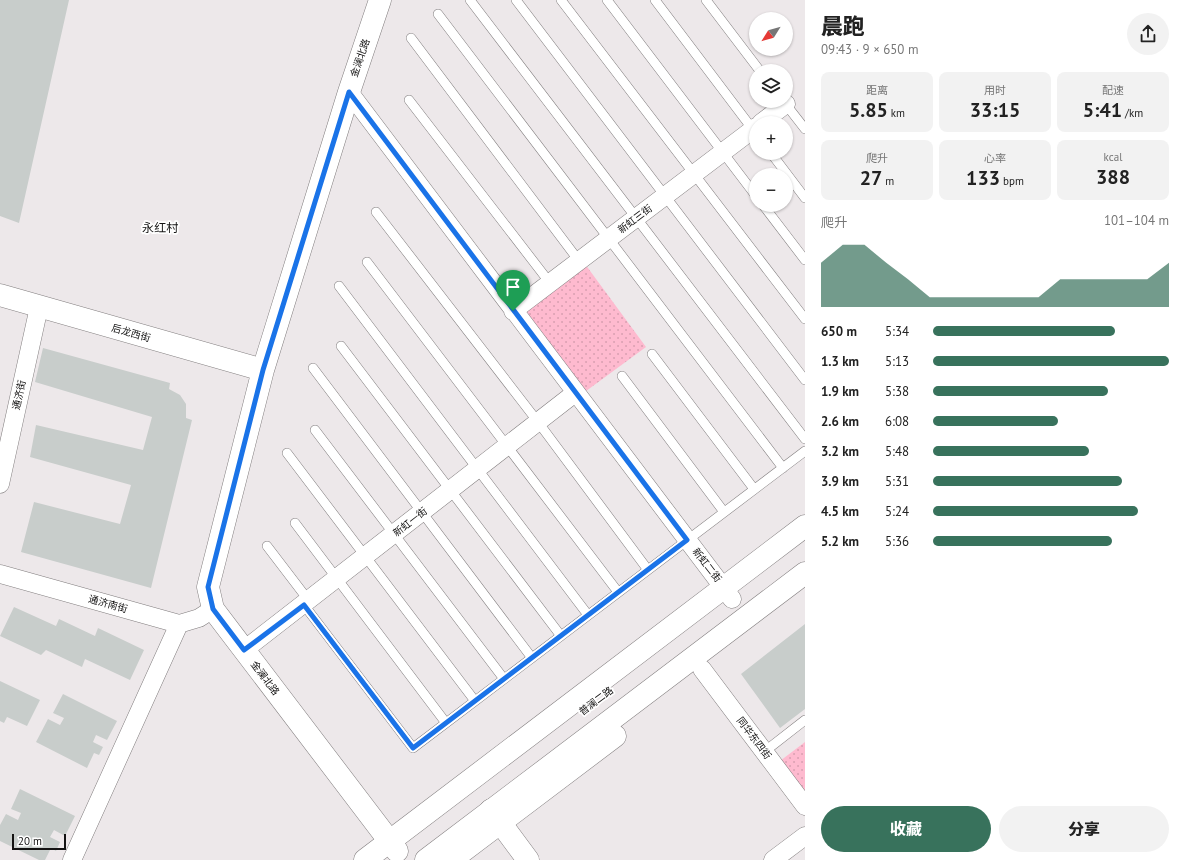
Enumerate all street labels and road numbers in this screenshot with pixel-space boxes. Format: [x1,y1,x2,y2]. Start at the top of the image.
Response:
street label: 金澜北路 [347,37,373,79]
street label: 新虹三街 [615,202,655,236]
street label: 后龙西街 [110,321,152,345]
street label: 通济街 [10,379,28,411]
street label: 新虹一街 [390,505,430,539]
street label: 新虹二街 [690,545,724,585]
street label: 通济南街 [87,592,129,616]
street label: 金澜北路 [248,658,282,698]
street label: 普澜二路 [576,684,616,718]
street label: 同华东四街 [734,714,774,762]

